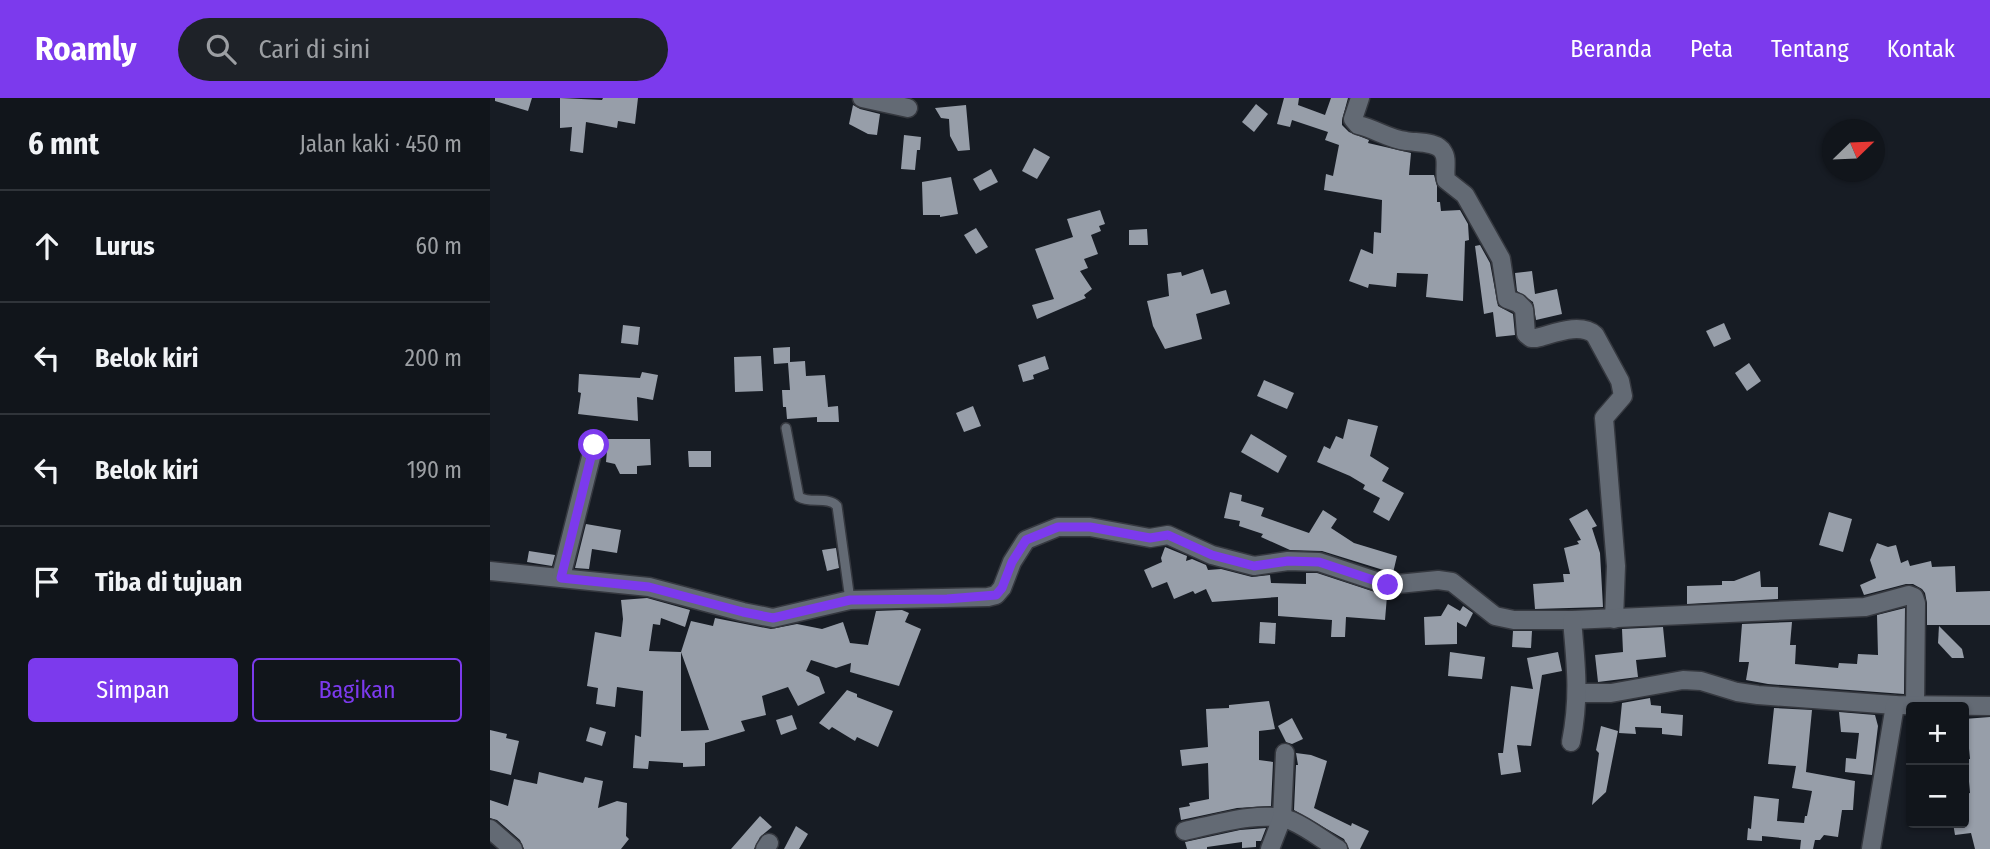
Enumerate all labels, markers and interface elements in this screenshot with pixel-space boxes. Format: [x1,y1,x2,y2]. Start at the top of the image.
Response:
search box [178,18,668,81]
text: Roamly [35,29,136,69]
icon: search [202,30,240,68]
text: Cari di sini [258,34,370,65]
text: Beranda [1570,35,1652,63]
text: Peta [1690,35,1733,63]
text: Tentang [1771,35,1849,63]
text: Kontak [1887,35,1955,63]
north arrow [1822,119,1885,182]
text: 6 mnt [28,126,99,162]
text: Jalan kaki · 450 m [300,130,462,158]
icon: ahead [28,227,66,265]
text: Lurus [95,231,155,262]
text: 60 m [416,232,462,260]
icon: left [28,339,66,377]
text: Belok kiri [95,343,198,374]
text: 200 m [405,344,462,372]
route start [578,429,609,460]
icon: left [28,451,66,489]
text: Belok kiri [95,455,198,486]
text: 190 m [407,456,462,484]
icon: arrive [28,563,66,601]
text: Tiba di tujuan [95,567,242,598]
route end [1372,569,1403,600]
button: Simpan [28,658,238,722]
button: Bagikan [252,658,462,722]
map controls [1906,702,1969,828]
button: + [1906,702,1969,765]
button: − [1906,765,1969,828]

